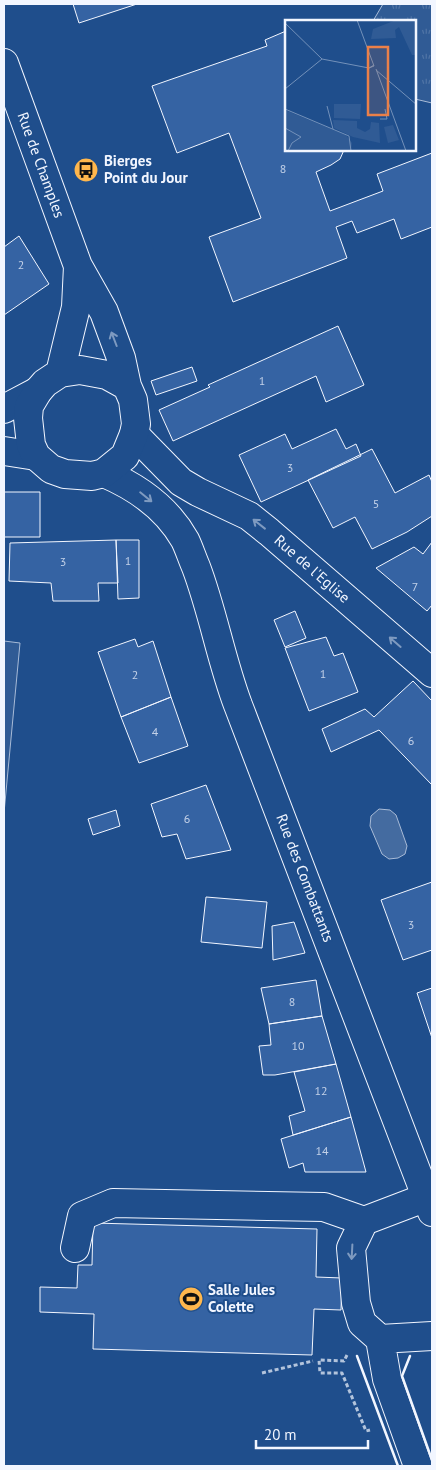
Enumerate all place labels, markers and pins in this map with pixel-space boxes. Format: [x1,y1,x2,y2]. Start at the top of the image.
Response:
place label: Bierges Point du Jour [104,151,188,187]
bus stop icon: Bierges Point du Jour [73,157,99,183]
place label: Salle Jules Colette [208,1280,275,1316]
sports icon: Salle Jules Colette [178,1286,204,1312]

